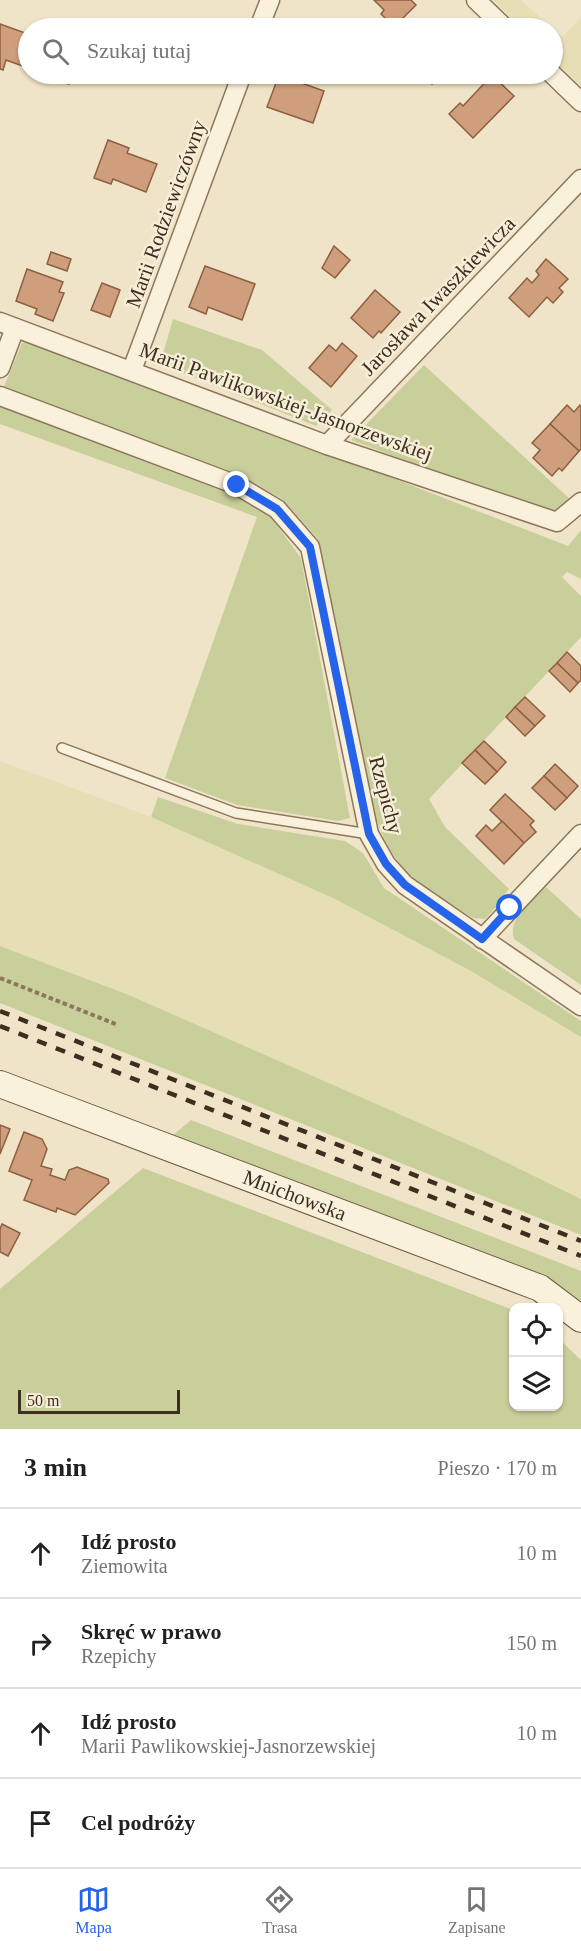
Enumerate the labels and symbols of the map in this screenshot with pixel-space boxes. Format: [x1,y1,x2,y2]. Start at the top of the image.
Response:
street label: Marii Rodziewiczówny [121,117,211,311]
street label: Jarosława Iwaszkiewicza [356,211,521,380]
street label: Marii Pawlikowskiej-Jasnorzewskiej [136,338,436,466]
route end [223,471,249,497]
street label: Rzepichy [364,754,408,837]
route start [496,894,522,920]
street label: Mnichowska [240,1165,350,1226]
scale bar [18,1387,180,1414]

